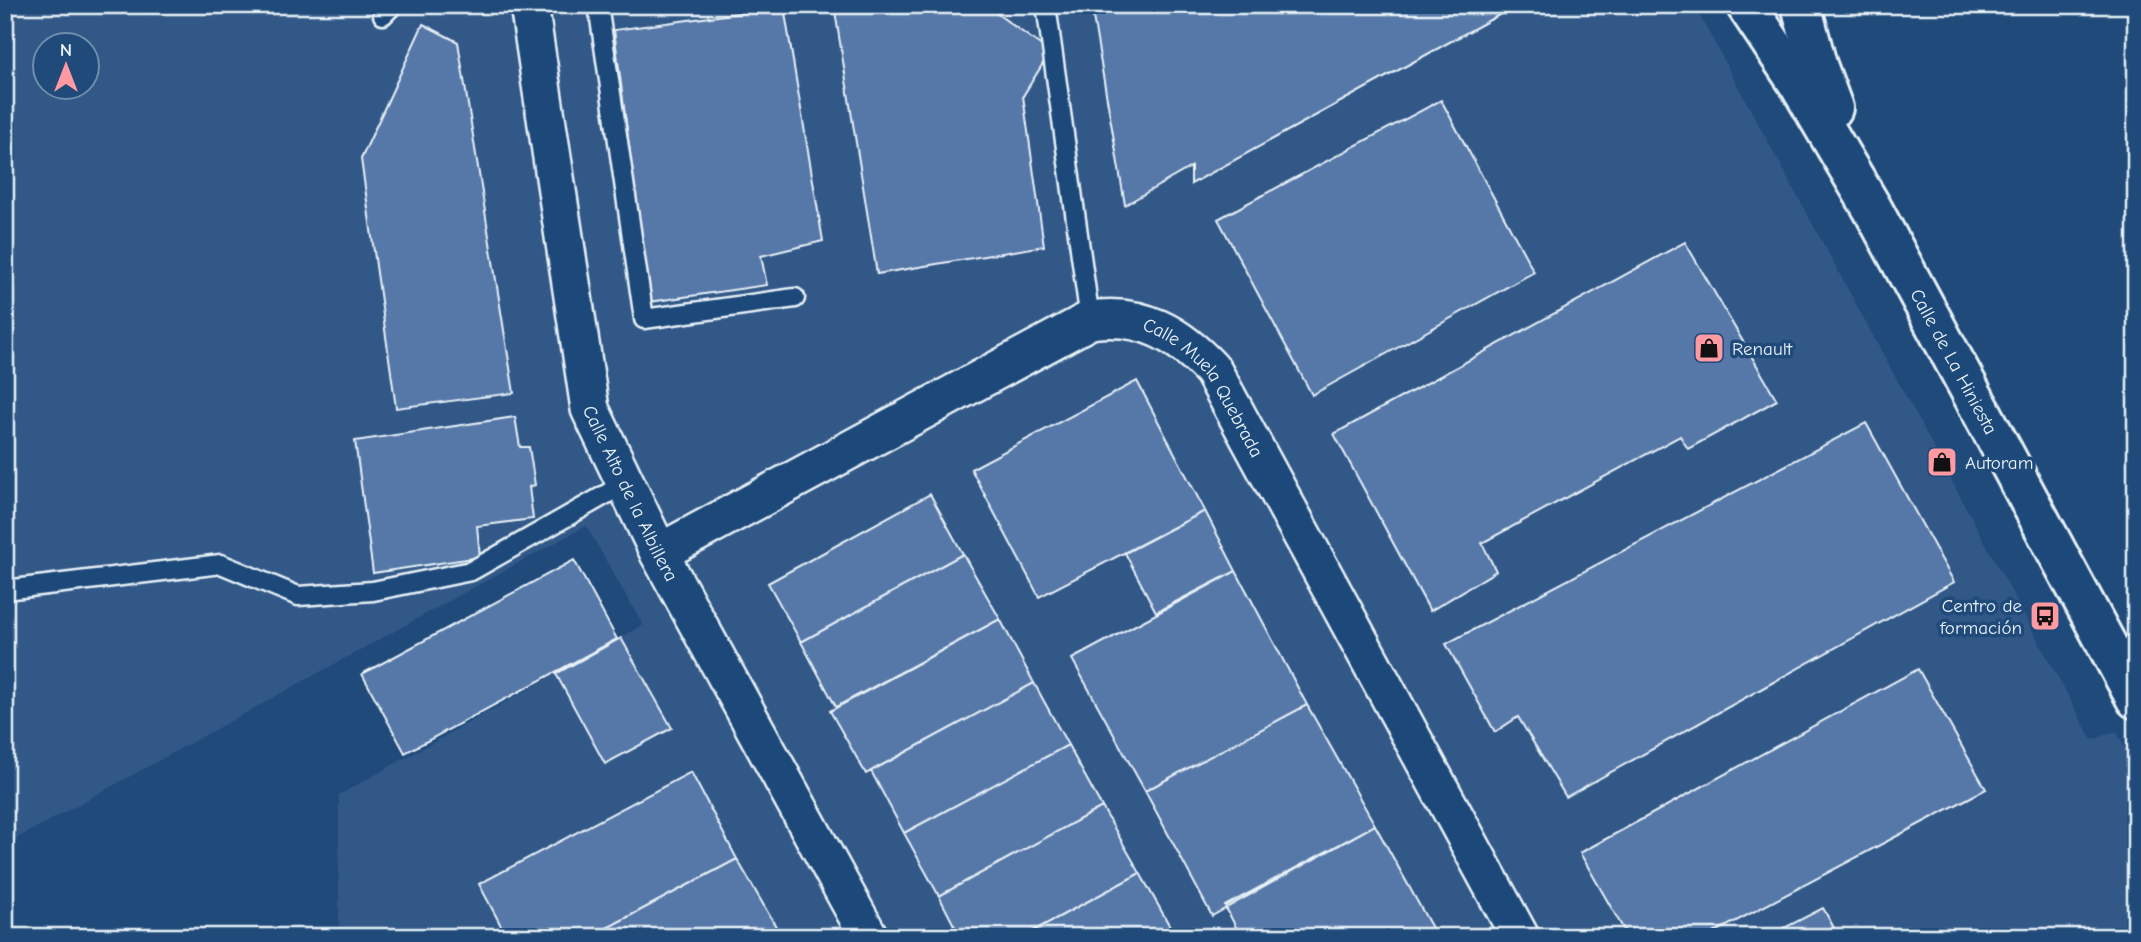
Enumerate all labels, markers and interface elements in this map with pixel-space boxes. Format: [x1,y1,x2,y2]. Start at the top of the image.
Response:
north arrow [32,32,102,102]
text: N [60,39,72,61]
street label: Calle de La Hiniesta [1905,285,2002,438]
street label: Calle Muela Quebrada [1140,314,1268,461]
shop icon: Renault [1692,331,1726,365]
place label: Renault [1732,338,1793,360]
street label: Calle Alto de la Albillera [578,402,682,585]
shop icon: Autoram [1925,445,1959,479]
place label: Autoram [1965,452,2033,474]
place label: Centro de formación [1939,595,2022,639]
bus stop icon: Centro de formación [2028,599,2062,633]

